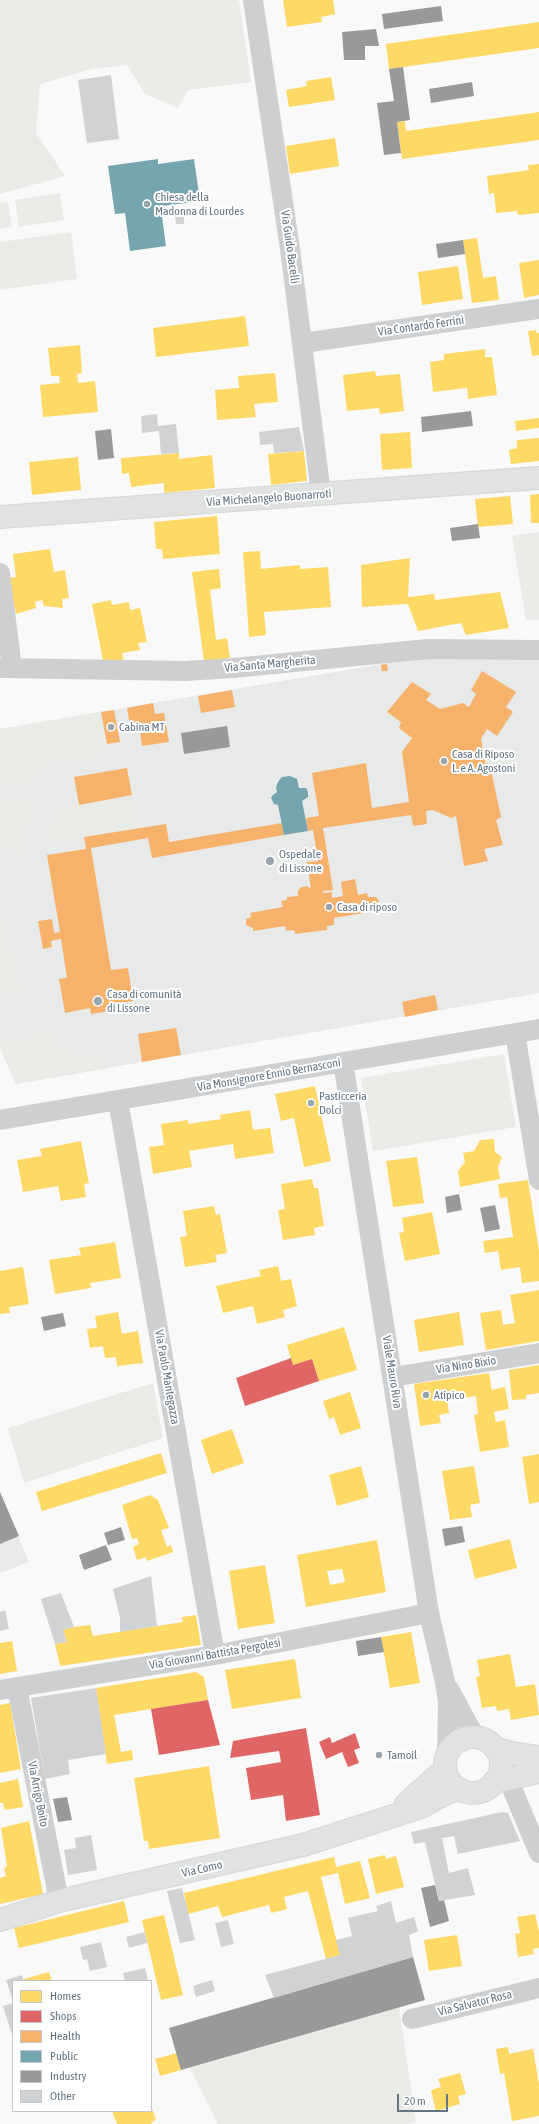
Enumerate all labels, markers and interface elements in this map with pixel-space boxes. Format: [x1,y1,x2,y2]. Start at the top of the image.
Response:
place label: Chiesa della Madonna di Lourdes [155,190,244,218]
marker: Chiesa della Madonna di Lourdes [142,199,152,209]
street label: Via Guido Bacelli [278,209,302,285]
street label: Via Contardo Ferrini [377,313,465,339]
street label: Via Michelangelo Buonarroti [206,486,332,510]
street label: Via Santa Margherita [224,653,316,675]
place label: Cabina MT [119,720,165,734]
marker: Cabina MT [106,722,116,732]
place label: Casa di Riposo L. e A. Agostoni [452,747,515,775]
marker: Casa di Riposo L. e A. Agostoni [439,756,449,766]
place label: Ospedale di Lissone [279,847,322,875]
marker: Ospedale di Lissone [264,855,276,867]
place label: Casa di riposo [337,900,397,914]
marker: Casa di riposo [324,902,334,912]
place label: Casa di comunità di Lissone [107,987,182,1015]
marker: Casa di comunità di Lissone [92,995,104,1007]
street label: Via Monsignore Ennio Bernasconi [196,1055,342,1095]
place label: Pasticceria Dolci [319,1089,367,1117]
marker: Pasticceria Dolci [306,1098,316,1108]
street label: Via Paolo Mantegazza [152,1328,182,1426]
street label: Viale Mauro Riva [379,1334,405,1410]
street label: Via Nino Bixio [435,1353,497,1377]
place label: Atipico [434,1388,465,1402]
marker: Atipico [421,1390,431,1400]
street label: Via Giovanni Battista Pergolesi [148,1635,282,1673]
place label: Tamoil [387,1748,417,1762]
marker: Tamoil [374,1750,384,1760]
street label: Via Arrigo Boito [25,1760,51,1828]
street label: Via Como [180,1857,224,1881]
legend [12,1980,152,2112]
street label: Via Salvator Rosa [437,1987,513,2019]
text: Homes [50,1989,81,2003]
text: Shops [50,2009,76,2023]
text: Health [50,2029,80,2043]
text: Public [50,2049,78,2063]
text: Industry [50,2069,87,2083]
scale bar [399,2086,450,2112]
text: Other [50,2089,75,2103]
text: 20 m [404,2094,426,2108]

